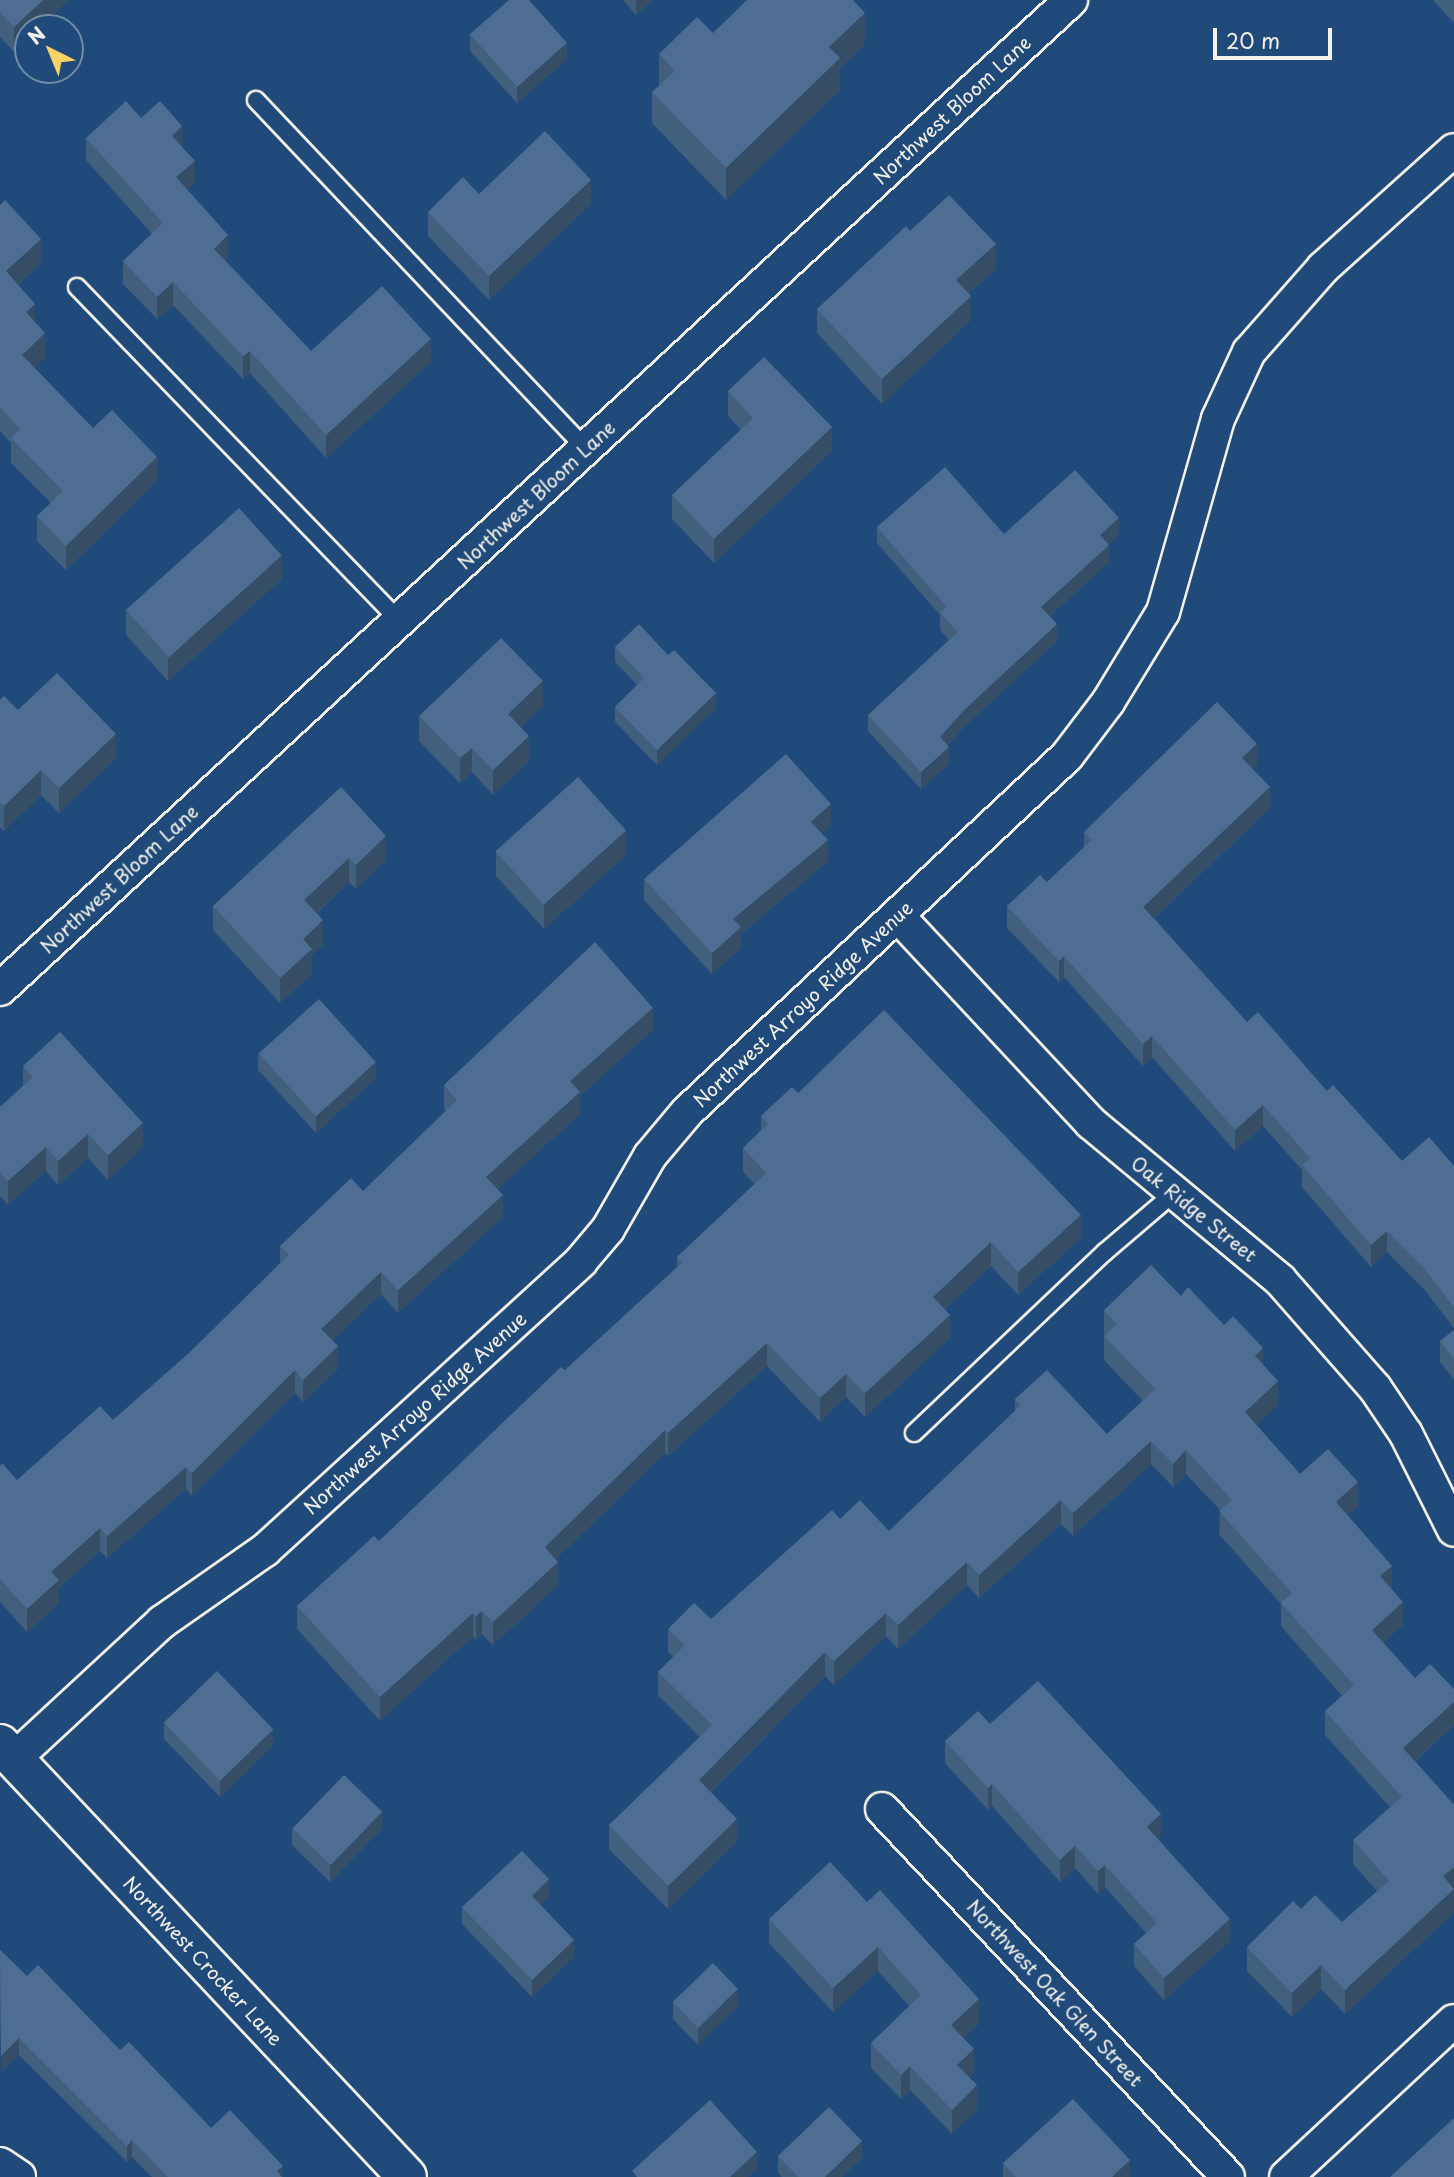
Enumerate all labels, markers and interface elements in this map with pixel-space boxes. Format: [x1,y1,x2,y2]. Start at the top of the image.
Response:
north arrow [14,14,84,84]
scale bar [1216,14,1335,58]
text: N [21,20,51,50]
text: 20 m [1226,24,1280,56]
street label: Northwest Bloom Lane [868,31,1036,189]
street label: Northwest Bloom Lane [452,416,620,574]
street label: Northwest Bloom Lane [35,800,203,958]
street label: Northwest Arroyo Ridge Avenue [688,896,918,1112]
street label: Oak Ridge Street [1126,1151,1262,1267]
street label: Northwest Arroyo Ridge Avenue [299,1307,531,1519]
street label: Northwest Crocker Lane [118,1871,288,2051]
street label: Northwest Oak Glen Street [961,1893,1149,2093]

